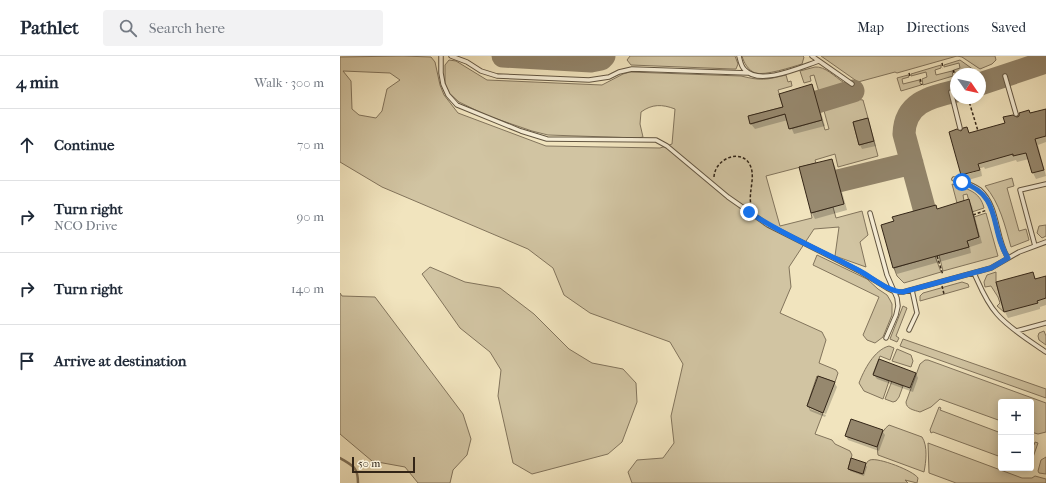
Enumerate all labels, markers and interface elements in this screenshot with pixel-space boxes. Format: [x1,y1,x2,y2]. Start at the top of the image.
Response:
search box [103,10,383,46]
text: Pathlet [20,17,79,39]
icon: search [117,17,139,39]
text: Search here [149,19,225,37]
text: Map [857,19,884,36]
text: Directions [906,19,969,36]
text: Saved [991,19,1026,36]
north arrow [950,68,986,104]
text: 4 min [16,72,59,92]
text: Walk · 300 m [254,75,324,90]
icon: ahead [16,134,38,156]
text: Continue [54,136,114,154]
text: 70 m [297,137,324,152]
route start [953,173,971,191]
text: Turn right [54,200,123,218]
route end [740,203,758,221]
icon: right [16,206,38,228]
text: 90 m [296,209,324,224]
text: NCO Drive [54,218,117,233]
icon: right [16,278,38,300]
text: Turn right [54,280,123,298]
text: 140 m [291,281,324,296]
icon: arrive [16,350,38,372]
text: Arrive at destination [54,352,186,370]
map controls [998,399,1034,471]
button: + [998,399,1034,435]
button: − [998,435,1034,471]
scale bar [352,455,415,474]
text: 50 m [358,457,380,470]

